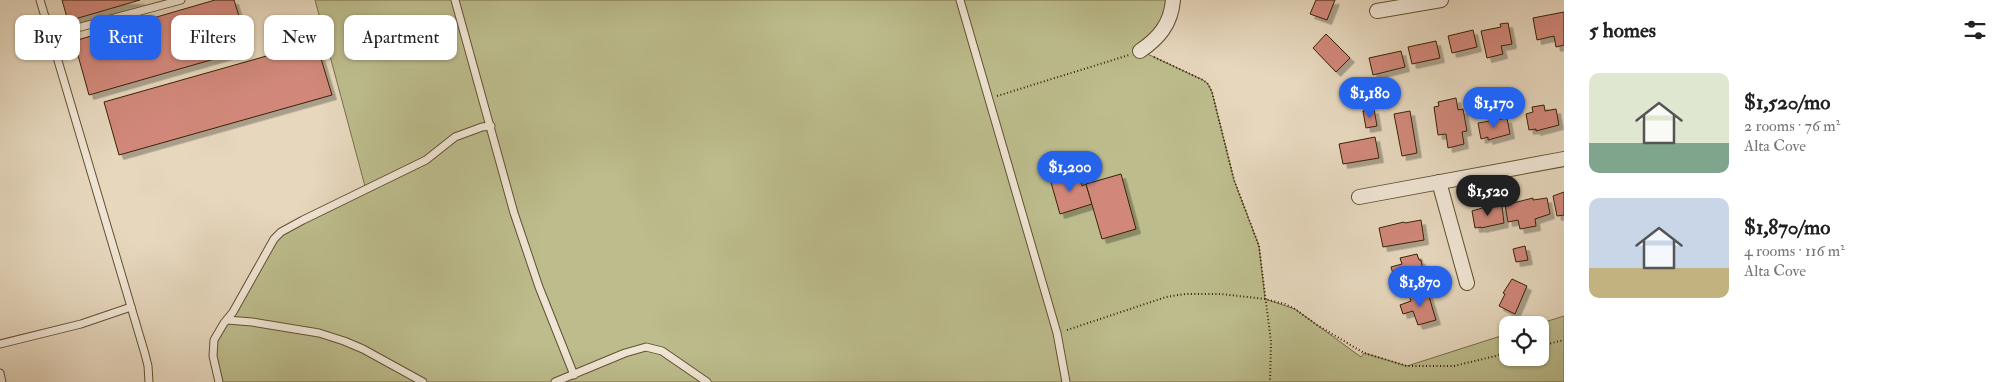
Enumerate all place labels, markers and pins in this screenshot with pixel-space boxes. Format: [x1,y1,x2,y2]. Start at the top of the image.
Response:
pin: $1,180 [1329,76,1411,119]
pin: $1,170 [1453,86,1535,129]
pin: $1,200 [1029,150,1111,193]
pin: $1,520 [1447,174,1529,217]
pin: $1,870 [1379,266,1461,308]

